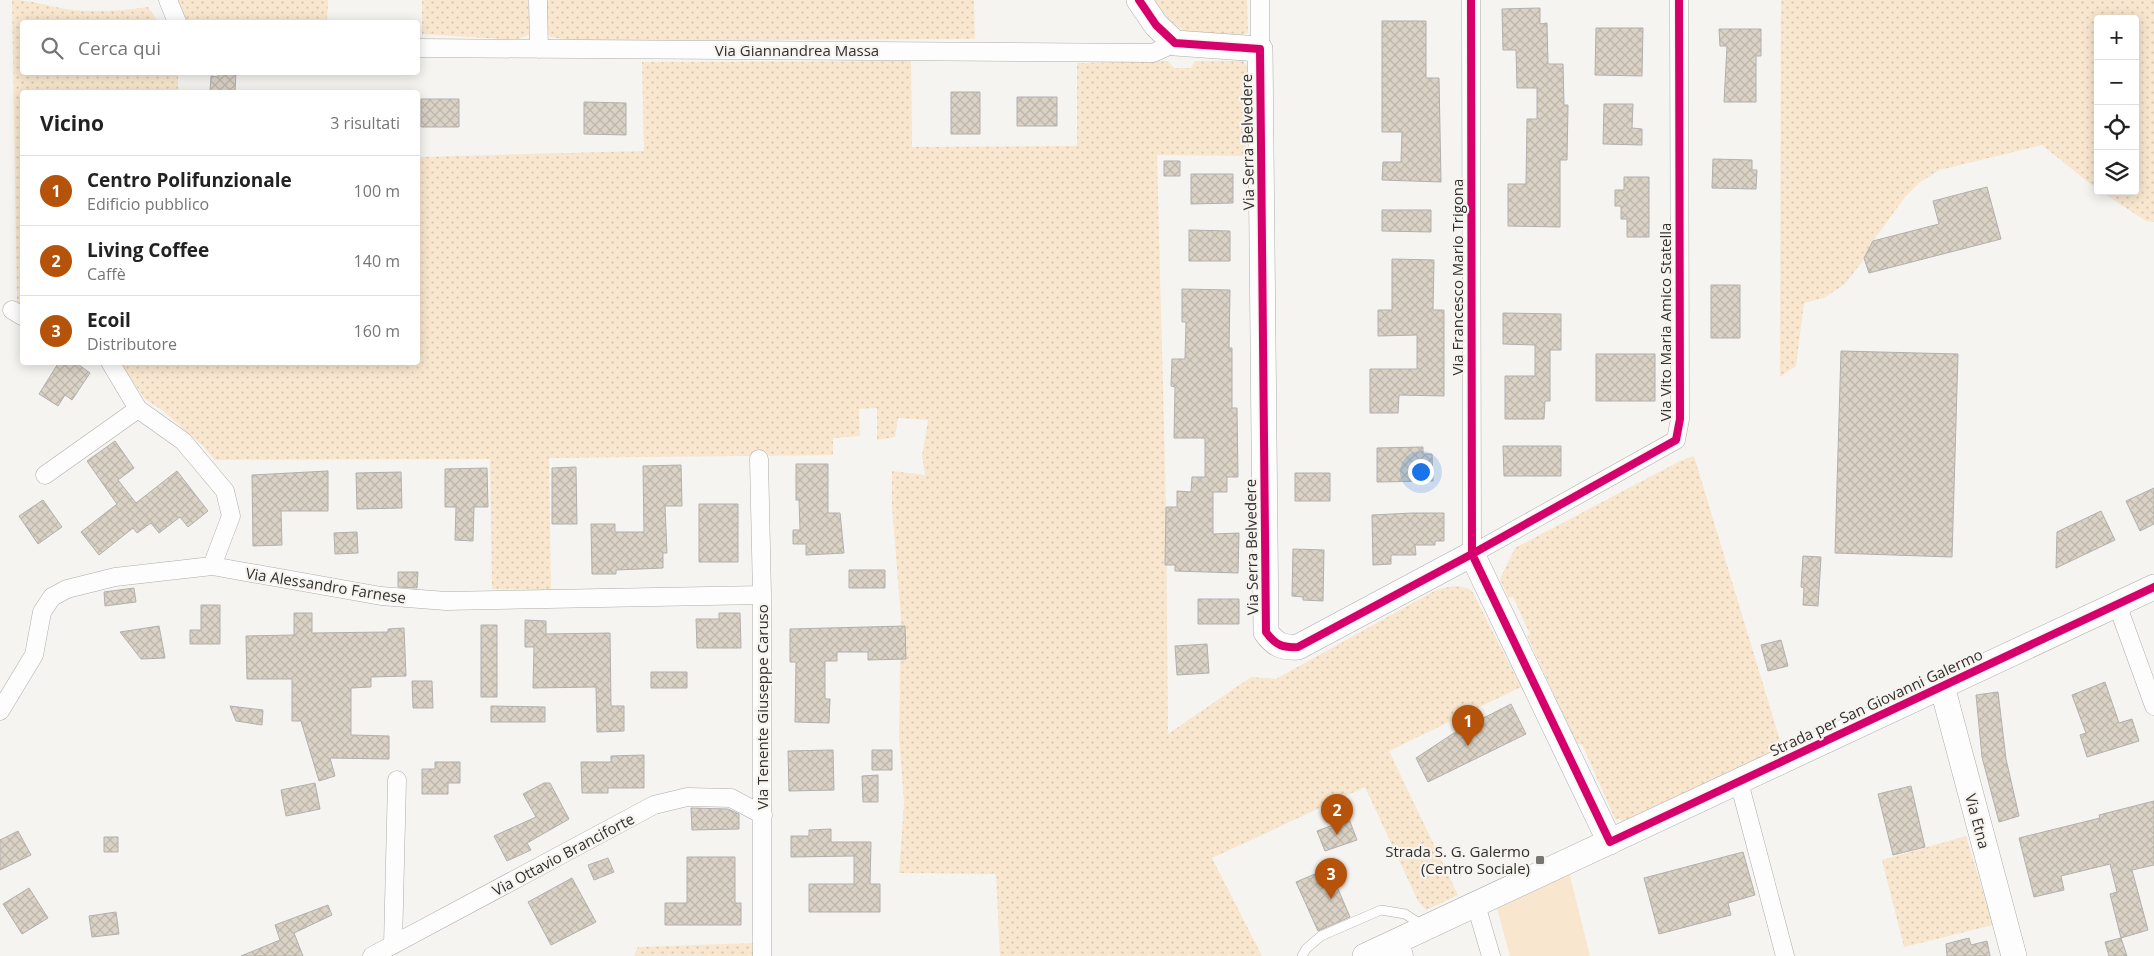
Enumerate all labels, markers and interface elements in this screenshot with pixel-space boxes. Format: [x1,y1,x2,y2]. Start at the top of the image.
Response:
map controls [2094,15,2139,195]
button: + [2094,15,2139,60]
search box [20,20,420,75]
icon: search [38,34,66,62]
text: Cerca qui [78,35,161,61]
street label: Via Giannandrea Massa [715,40,879,60]
button: − [2094,60,2139,105]
street label: Via Serra Belvedere [1236,74,1258,210]
button: locate [2094,105,2139,150]
text: Vicino [40,109,104,137]
text: 3 risultati [330,112,400,134]
button: layers [2094,150,2139,195]
text: Centro Polifunzionale [87,167,292,193]
street label: Via Francesco Mario Trigona [1447,179,1467,375]
text: 1 [51,180,61,202]
text: 100 m [354,180,400,202]
text: Edificio pubblico [87,193,209,215]
street label: Via Vito Maria Amico Statella [1655,223,1675,421]
text: Living Coffee [87,237,209,263]
text: 2 [51,250,61,272]
text: 140 m [354,250,400,272]
text: Caffè [87,263,126,285]
text: Ecoil [87,307,131,333]
text: 3 [51,320,61,342]
text: 160 m [354,320,400,342]
text: Distributore [87,333,177,355]
your location [1408,459,1434,485]
street label: Via Serra Belvedere [1240,479,1262,615]
street label: Via Alessandro Farnese [244,562,408,608]
street label: Via Tenente Giuseppe Caruso [752,604,772,810]
street label: Strada per San Giovanni Galermo [1766,644,1986,760]
pin: 1 [1452,705,1484,746]
street label: Via Etna [1961,791,1995,851]
pin: 2 [1321,794,1353,835]
street label: Via Ottavio Branciforte [488,808,638,900]
place label: Strada S. G. Galermo (Centro Sociale) [1385,841,1530,878]
marker: Strada S. G. Galermo (Centro Sociale) [1534,854,1546,866]
pin: 3 [1315,858,1347,899]

